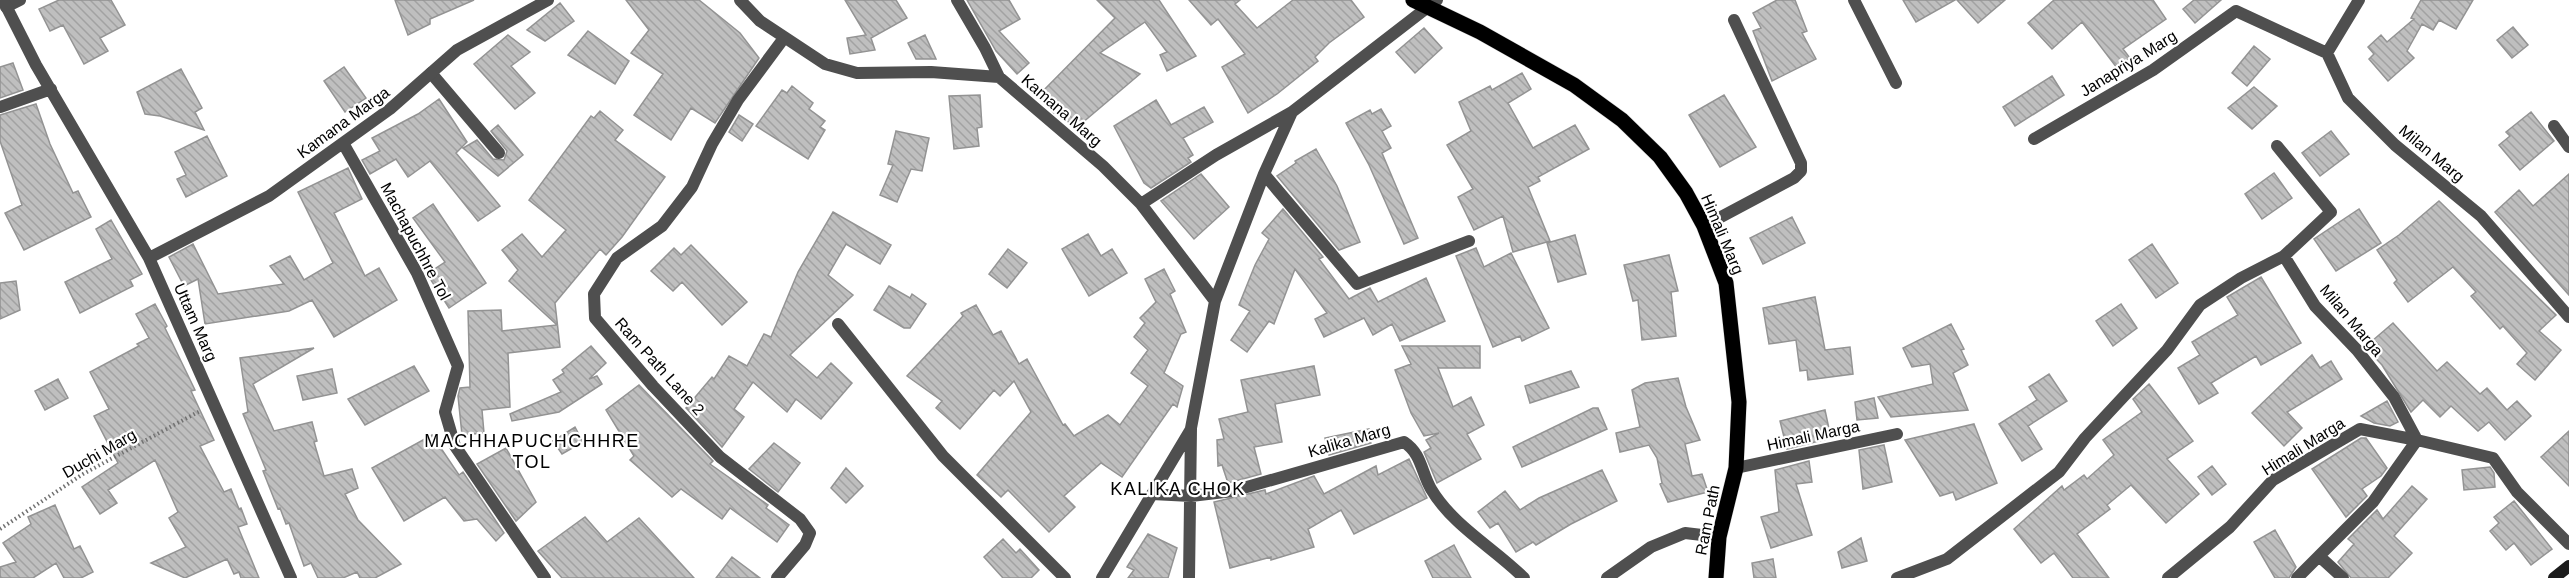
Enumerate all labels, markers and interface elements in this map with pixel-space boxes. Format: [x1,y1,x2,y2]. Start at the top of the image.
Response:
street label: Janapriya Marg [2077,27,2180,100]
street label: Kamana Marg [1018,71,1105,150]
street label: Kamana Marga [294,83,393,161]
street label: Milan Marg [2396,121,2467,185]
street label: Machapuchhre Tol [377,180,454,303]
street label: Himali Marg [1698,192,1747,277]
street label: Uttam Marg [171,281,220,364]
street label: Milan Marga [2317,281,2386,360]
street label: Ram Path Lane 2 [612,314,708,418]
street label: Himali Marga [2259,414,2348,479]
street label: Himali Marga [1765,417,1861,454]
street label: Kalika Marg [1306,421,1392,460]
street label: Duchi Marg [60,426,139,481]
district label: MACHHAPUCHCHHRE TOL [424,431,640,472]
district label: KALIKA CHOK [1110,479,1246,499]
street label: Ram Path [1692,484,1723,557]

